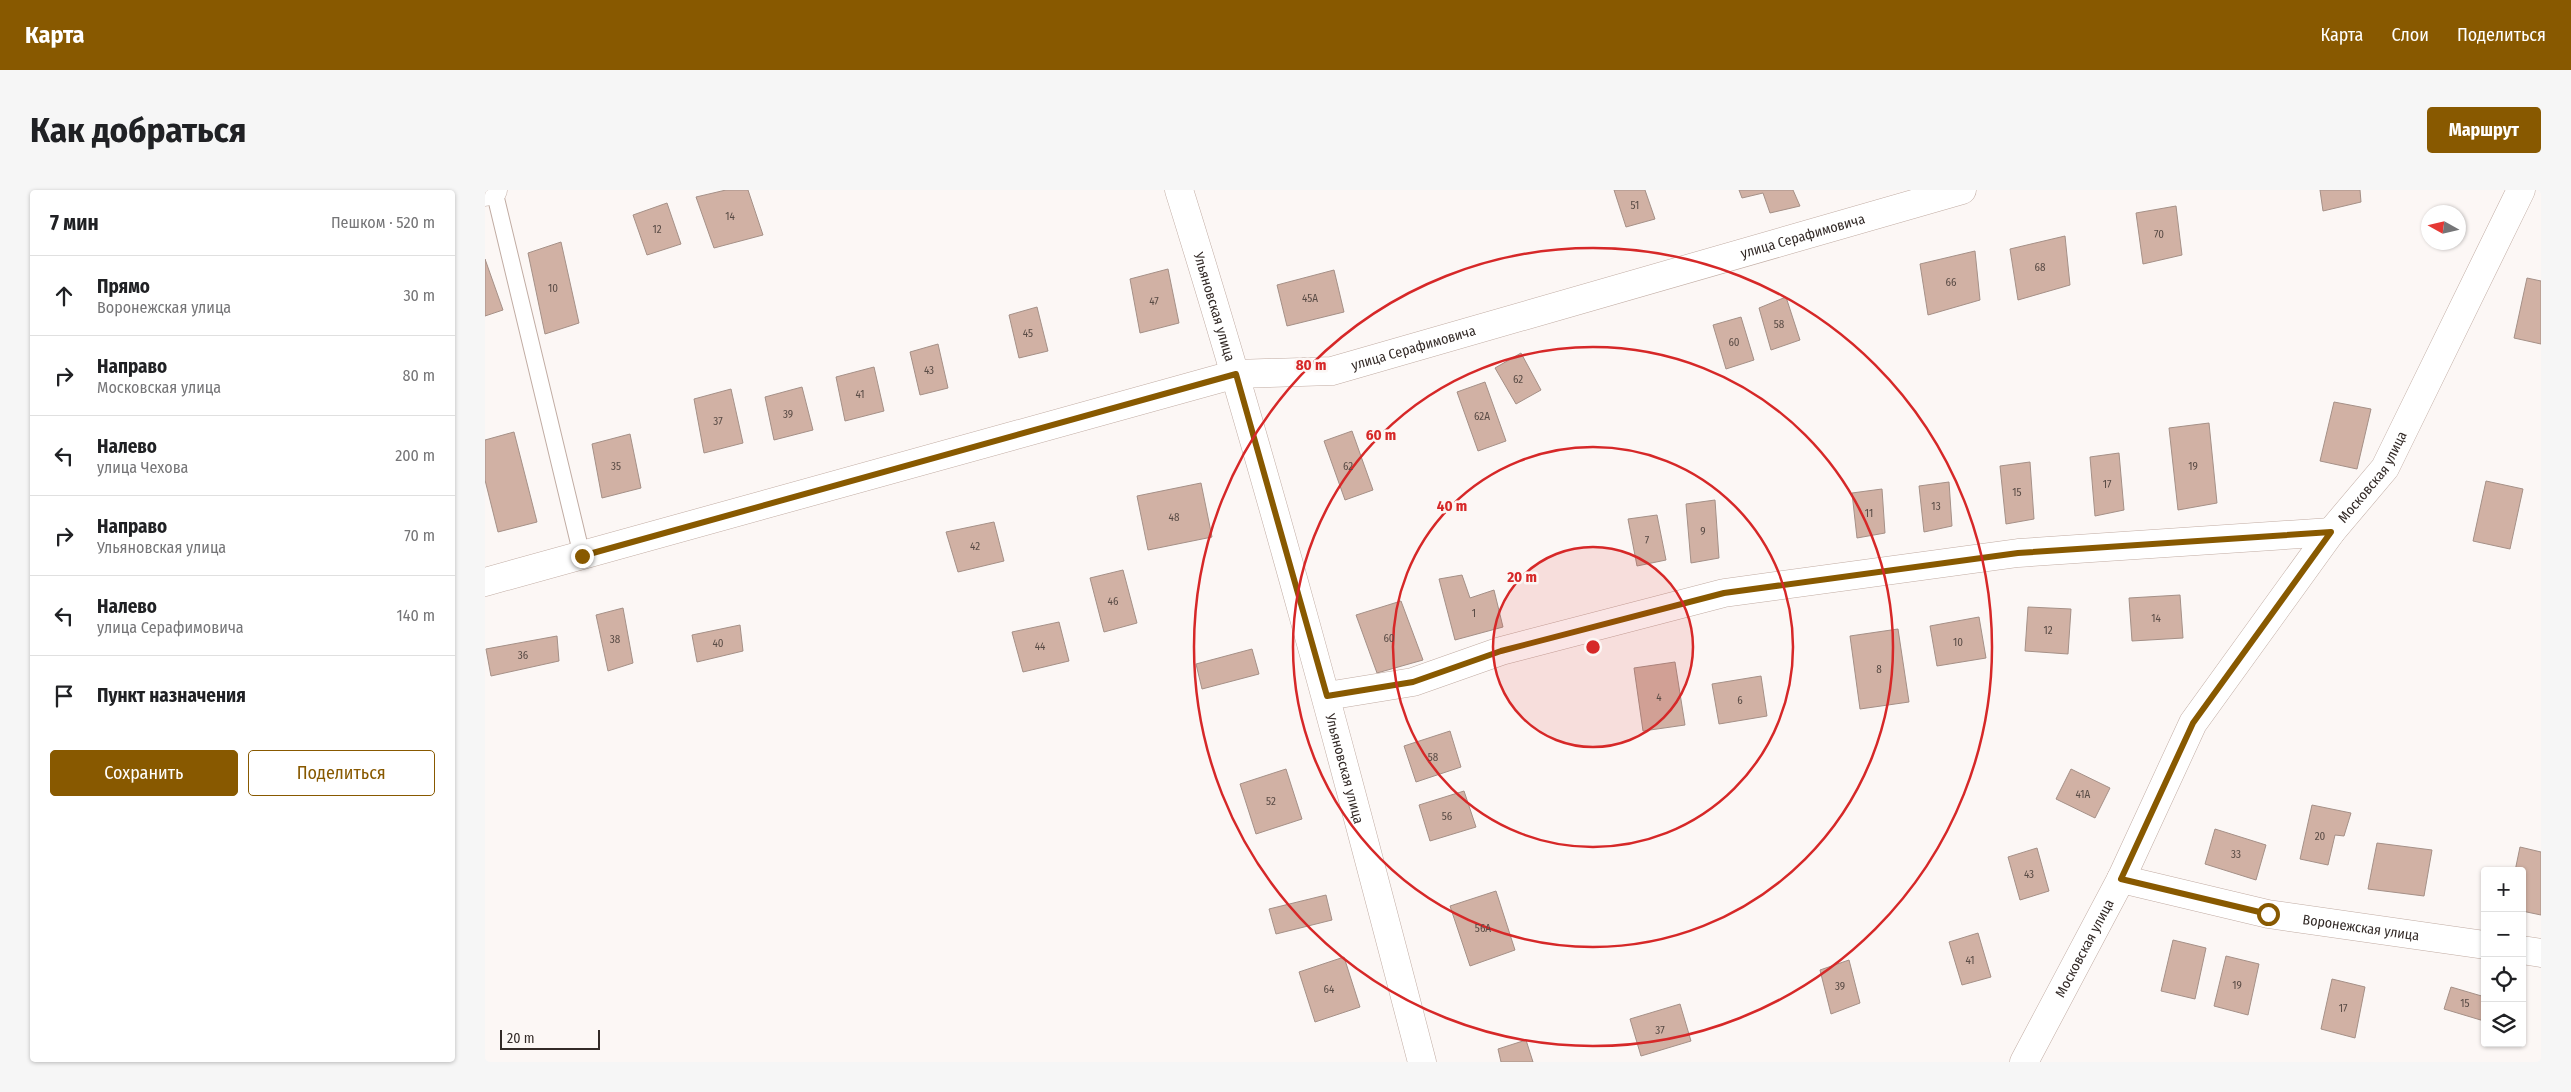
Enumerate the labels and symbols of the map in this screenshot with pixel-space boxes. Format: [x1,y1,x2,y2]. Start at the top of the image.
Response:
house number: 51 [1631,199,1639,212]
north arrow [2421,205,2466,250]
house number: 14 [725,210,735,223]
street label: улица Серафимовича [1739,210,1867,262]
house number: 12 [652,223,662,236]
house number: 70 [2154,228,2164,241]
street label: Ульяновская улица [1189,249,1239,364]
house number: 68 [2035,261,2046,274]
house number: 66 [1946,276,1957,289]
house number: 10 [548,282,558,295]
house number: 45А [1302,292,1318,305]
house number: 47 [1149,295,1159,308]
house number: 58 [1774,318,1785,331]
street label: улица Серафимовича [1349,322,1478,374]
house number: 45 [1023,327,1033,340]
house number: 60 [1728,336,1740,349]
text: 80 m [1296,356,1326,374]
house number: 43 [924,364,934,377]
house number: 62 [1513,373,1523,386]
house number: 41 [855,388,865,401]
house number: 39 [783,408,793,421]
house number: 62А [1474,410,1490,423]
house number: 37 [713,415,723,428]
text: 60 m [1366,426,1396,444]
street label: Московская улица [2335,428,2411,526]
house number: 35 [611,460,621,473]
house number: 62 [1343,460,1353,473]
house number: 19 [2188,460,2198,473]
house number: 17 [2103,478,2112,491]
house number: 15 [2012,486,2022,499]
text: 40 m [1437,497,1467,515]
house number: 13 [1931,500,1941,513]
house number: 11 [1865,507,1873,520]
house number: 48 [1169,511,1180,524]
house number: 9 [1700,525,1706,538]
house number: 7 [1645,534,1650,547]
house number: 42 [970,540,980,553]
route end [571,545,594,568]
text: 20 m [1506,568,1537,586]
house number: 46 [1108,595,1119,608]
house number: 1 [1472,607,1476,620]
house number: 14 [2151,612,2161,625]
house number: 12 [2043,624,2053,637]
house number: 60 [1383,632,1395,645]
house number: 38 [610,633,621,646]
house number: 10 [1953,636,1963,649]
house number: 40 [712,637,724,650]
centre of rings [1584,638,1602,656]
house number: 44 [1035,640,1046,653]
house number: 36 [518,649,529,662]
house number: 8 [1876,663,1882,676]
house number: 4 [1656,691,1662,704]
house number: 6 [1737,694,1743,707]
street label: Ульяновская улица [1321,711,1367,826]
house number: 58 [1428,751,1439,764]
house number: 41А [2076,788,2091,801]
house number: 52 [1266,795,1276,808]
house number: 56 [1442,810,1453,823]
house number: 20 [2315,830,2326,843]
house number: 33 [2231,848,2241,861]
house number: 43 [2024,868,2034,881]
street label: Московская улица [2052,896,2118,1000]
route start [2257,903,2280,926]
street label: Воронежская улица [2301,911,2420,945]
house number: 56А [1475,922,1491,935]
house number: 41 [1965,954,1975,967]
house number: 19 [2232,979,2242,992]
house number: 39 [1835,980,1845,993]
house number: 64 [1324,983,1335,996]
house number: 15 [2460,997,2470,1010]
house number: 17 [2339,1002,2348,1015]
house number: 37 [1655,1024,1665,1037]
scale bar [500,1027,600,1050]

